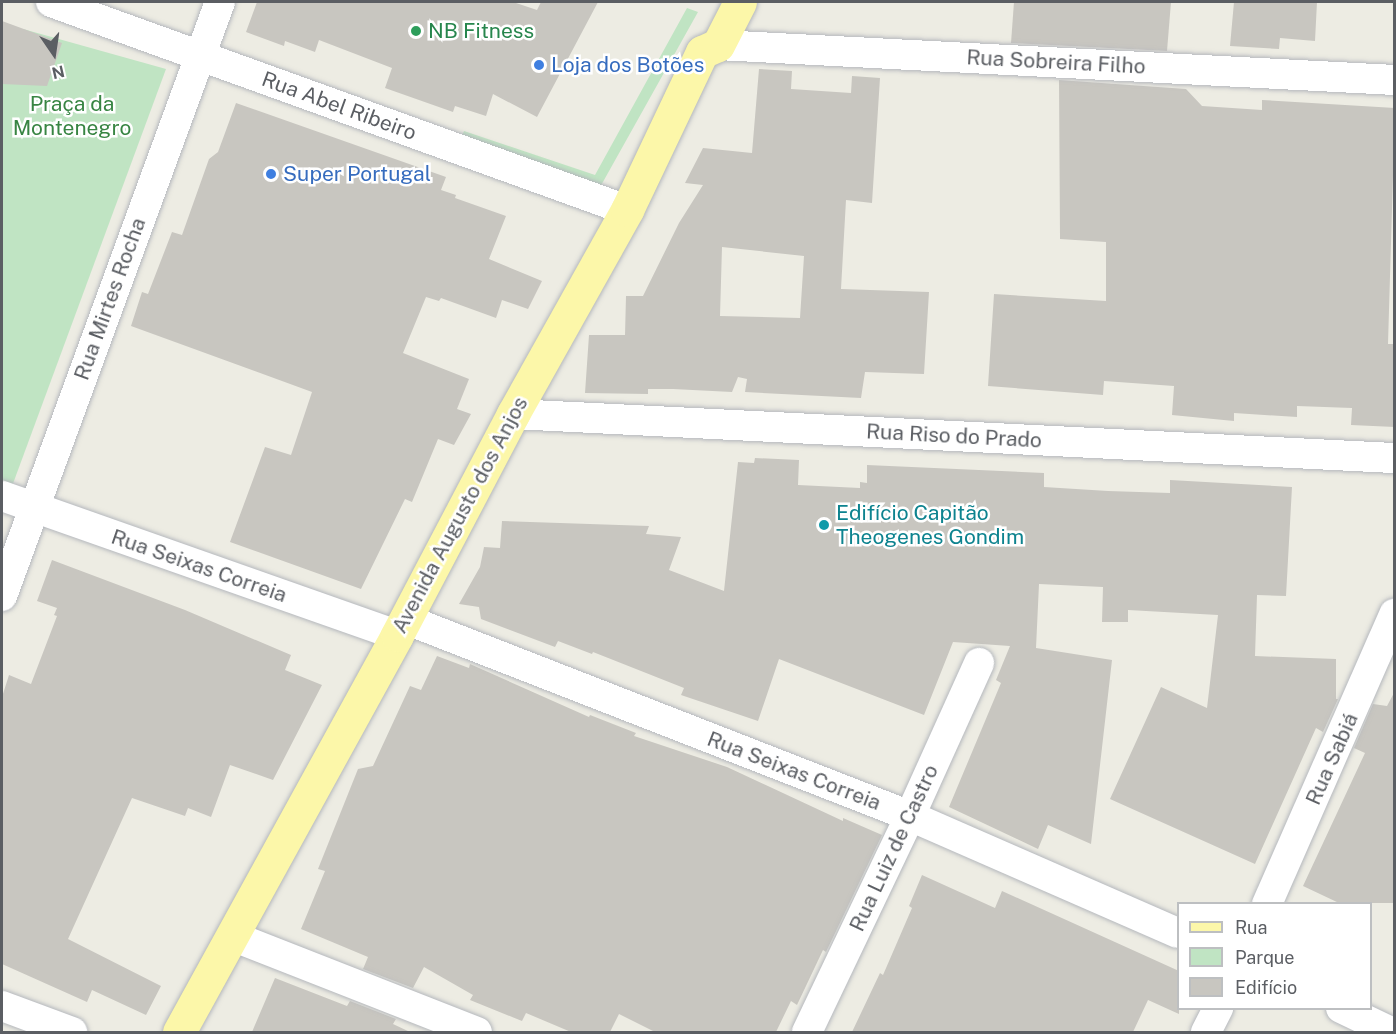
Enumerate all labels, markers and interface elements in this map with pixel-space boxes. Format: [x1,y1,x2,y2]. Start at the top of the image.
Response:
place label: NB Fitness [428,18,534,44]
north arrow [24,24,84,84]
marker: NB Fitness [409,24,423,38]
street label: Rua Sobreira Filho [966,45,1146,79]
place label: Loja dos Botões [551,52,705,78]
marker: Loja dos Botões [532,58,546,72]
text: N [50,61,66,83]
street label: Rua Abel Ribeiro [258,66,420,146]
park label: Praça da Montenegro [13,91,131,141]
place label: Super Portugal [283,161,431,187]
marker: Super Portugal [264,167,278,181]
street label: Rua Mirtes Rocha [69,214,151,384]
street label: Avenida Augusto dos Anjos [387,392,533,638]
street label: Rua Riso do Prado [865,419,1043,453]
place label: Edifício Capitão Theogenes Gondim [836,500,1024,550]
marker: Edifício Capitão Theogenes Gondim [817,518,831,532]
street label: Rua Seixas Correia [108,524,290,608]
street label: Rua Sabiá [1301,709,1363,809]
street label: Rua Seixas Correia [704,726,884,816]
street label: Rua Luiz de Castro [844,760,944,936]
legend [1177,902,1372,1010]
text: Rua [1235,917,1267,938]
text: Parque [1235,947,1295,968]
text: Edifício [1235,977,1297,998]

